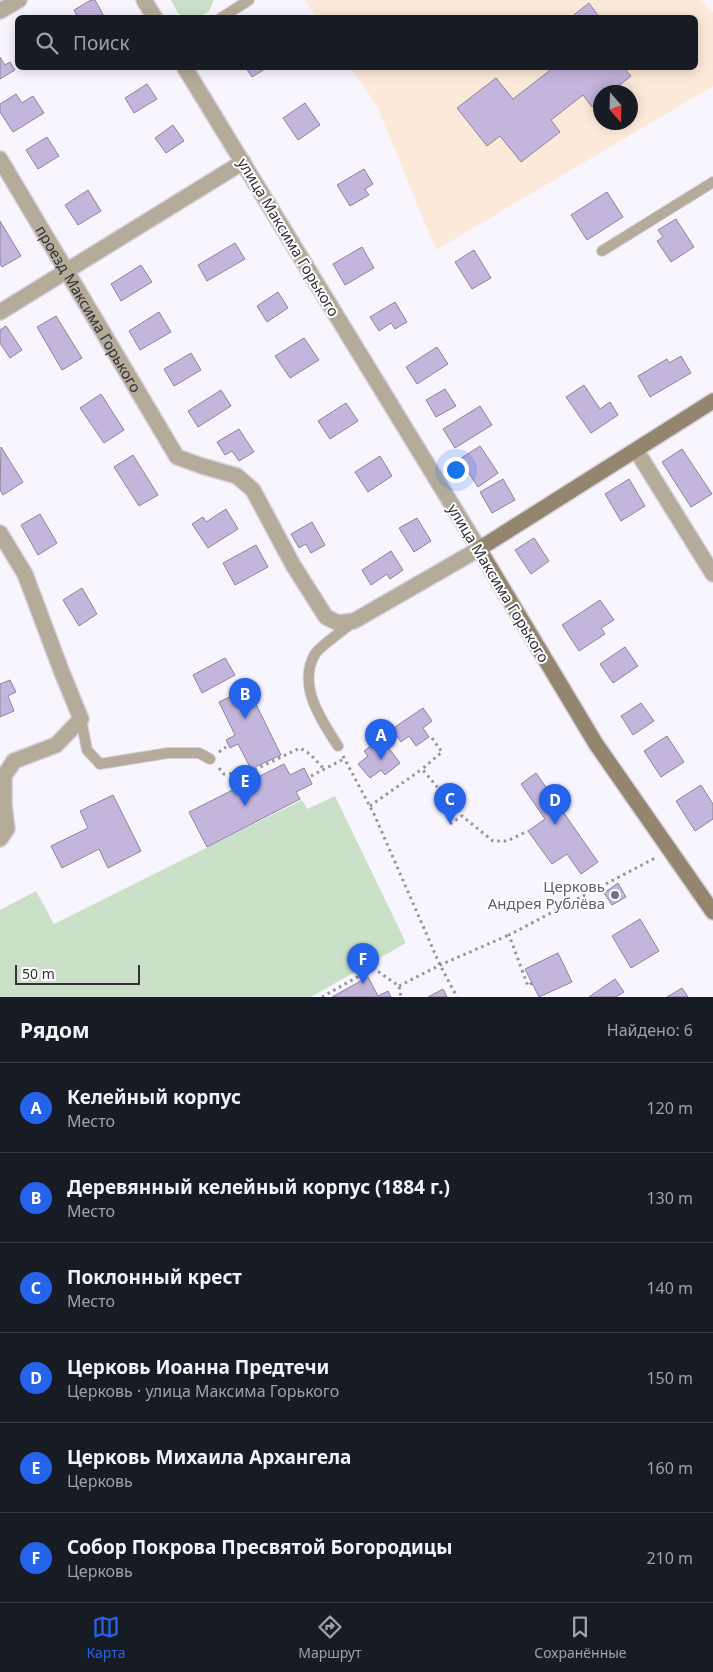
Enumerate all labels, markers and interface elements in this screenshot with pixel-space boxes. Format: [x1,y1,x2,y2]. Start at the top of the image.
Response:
search box [15,15,698,70]
icon: search [33,29,61,57]
text: Поиск [73,30,129,56]
north arrow [593,85,638,130]
street label: улица Максима Горького [234,154,344,320]
street label: проезд Максима Горького [31,221,146,396]
your location [443,457,469,483]
street label: улица Максима Горького [444,500,554,666]
pin: B [229,678,261,719]
pin: A [365,719,397,760]
pin: E [229,765,261,806]
pin: C [434,783,466,824]
pin: D [539,784,571,825]
place label: Церковь Андрея Рублёва [488,876,605,913]
marker: Церковь Андрея Рублёва [609,889,621,901]
pin: F [347,943,379,984]
scale bar [15,962,140,985]
text: 50 m [22,964,55,983]
text: Рядом [20,1016,90,1044]
text: Найдено: 6 [607,1019,693,1041]
text: Келейный корпус [67,1084,241,1110]
text: A [30,1097,42,1119]
text: 120 m [646,1097,693,1119]
text: Место [67,1110,115,1132]
text: Деревянный келейный корпус (1884 г.) [67,1174,450,1200]
text: B [31,1187,41,1209]
text: 130 m [646,1187,693,1209]
text: Место [67,1200,115,1222]
text: Поклонный крест [67,1264,242,1290]
text: C [31,1277,41,1299]
text: 140 m [646,1277,693,1299]
text: Место [67,1290,115,1312]
text: Церковь Иоанна Предтечи [67,1354,329,1380]
text: D [30,1367,42,1389]
text: 150 m [646,1367,693,1389]
text: Церковь · улица Максима Горького [67,1380,339,1402]
text: Церковь Михаила Архангела [67,1444,351,1470]
text: E [32,1457,40,1479]
text: 160 m [646,1457,693,1479]
text: Церковь [67,1470,133,1492]
text: Собор Покрова Пресвятой Богородицы [67,1534,452,1560]
text: F [32,1547,40,1569]
text: 210 m [646,1547,693,1569]
text: Церковь [67,1560,133,1582]
tab: Карта [86,1613,125,1662]
tab: Маршрут [298,1613,362,1662]
tab: Сохранённые [534,1613,627,1662]

